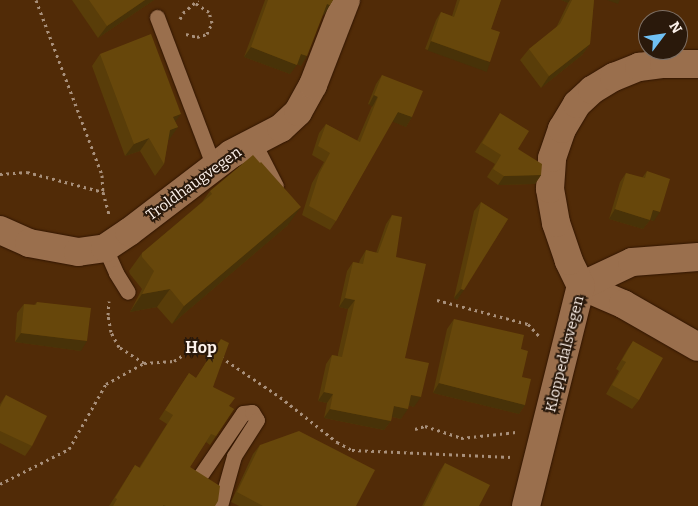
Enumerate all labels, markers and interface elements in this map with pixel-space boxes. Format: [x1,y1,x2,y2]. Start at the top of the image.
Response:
north arrow [638,10,688,60]
text: N [665,19,685,37]
street label: Troldhaugvegen [143,143,245,225]
street label: Kloppedalsvegen [542,294,588,414]
district label: Hop [185,338,217,358]

